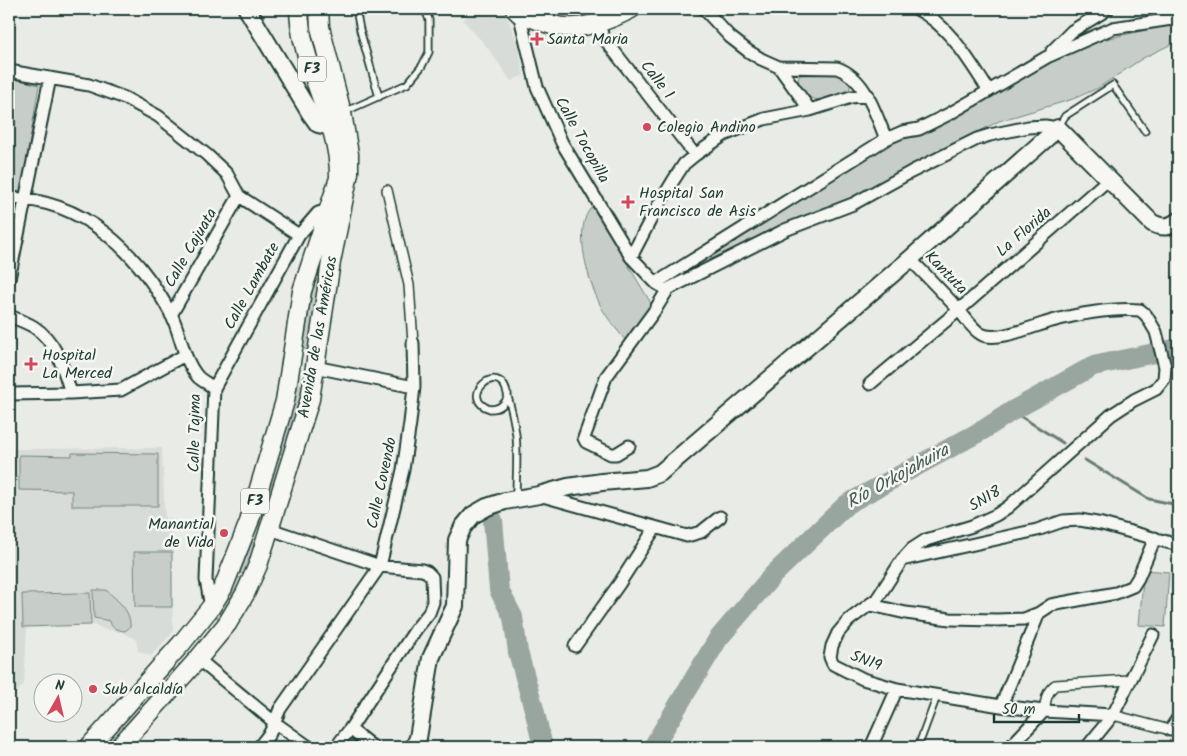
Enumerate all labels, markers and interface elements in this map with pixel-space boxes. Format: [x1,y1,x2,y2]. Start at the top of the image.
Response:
place label: Santa Maria [547,27,628,52]
marker: Santa Maria [531,33,543,45]
street label: Calle 1 [634,55,680,105]
road number: F3 [298,56,326,82]
street label: Calle Tocopilla [548,92,616,188]
place label: Colegio Andino [657,115,756,140]
marker: Colegio Andino [641,121,653,133]
place label: Hospital San Francisco de Asis [639,181,756,224]
marker: Hospital San Francisco de Asis [621,195,635,209]
street label: La Florida [991,201,1057,263]
street label: Calle Cajuata [158,203,224,293]
street label: Calle Lambate [218,238,286,334]
street label: Kantuta [919,245,973,301]
street label: Avenida de las Américas [291,254,345,420]
place label: Hospital La Merced [42,343,113,386]
marker: Hospital La Merced [24,357,38,371]
street label: Calle Tajma [182,393,208,473]
street label: Calle Covendo [360,435,404,531]
water label: Río Orkojahuira [841,436,956,517]
street label: SN18 [964,479,1006,518]
road number: F3 [241,488,269,514]
place label: Manantial de Vida [148,512,214,555]
marker: Manantial de Vida [218,527,230,539]
street label: SN19 [847,644,886,678]
north arrow [32,674,82,724]
text: N [54,675,66,698]
place label: Sub alcaldía [103,677,183,702]
marker: Sub alcaldía [87,683,99,695]
scale bar [994,691,1080,723]
text: 50 m [1002,698,1036,722]

